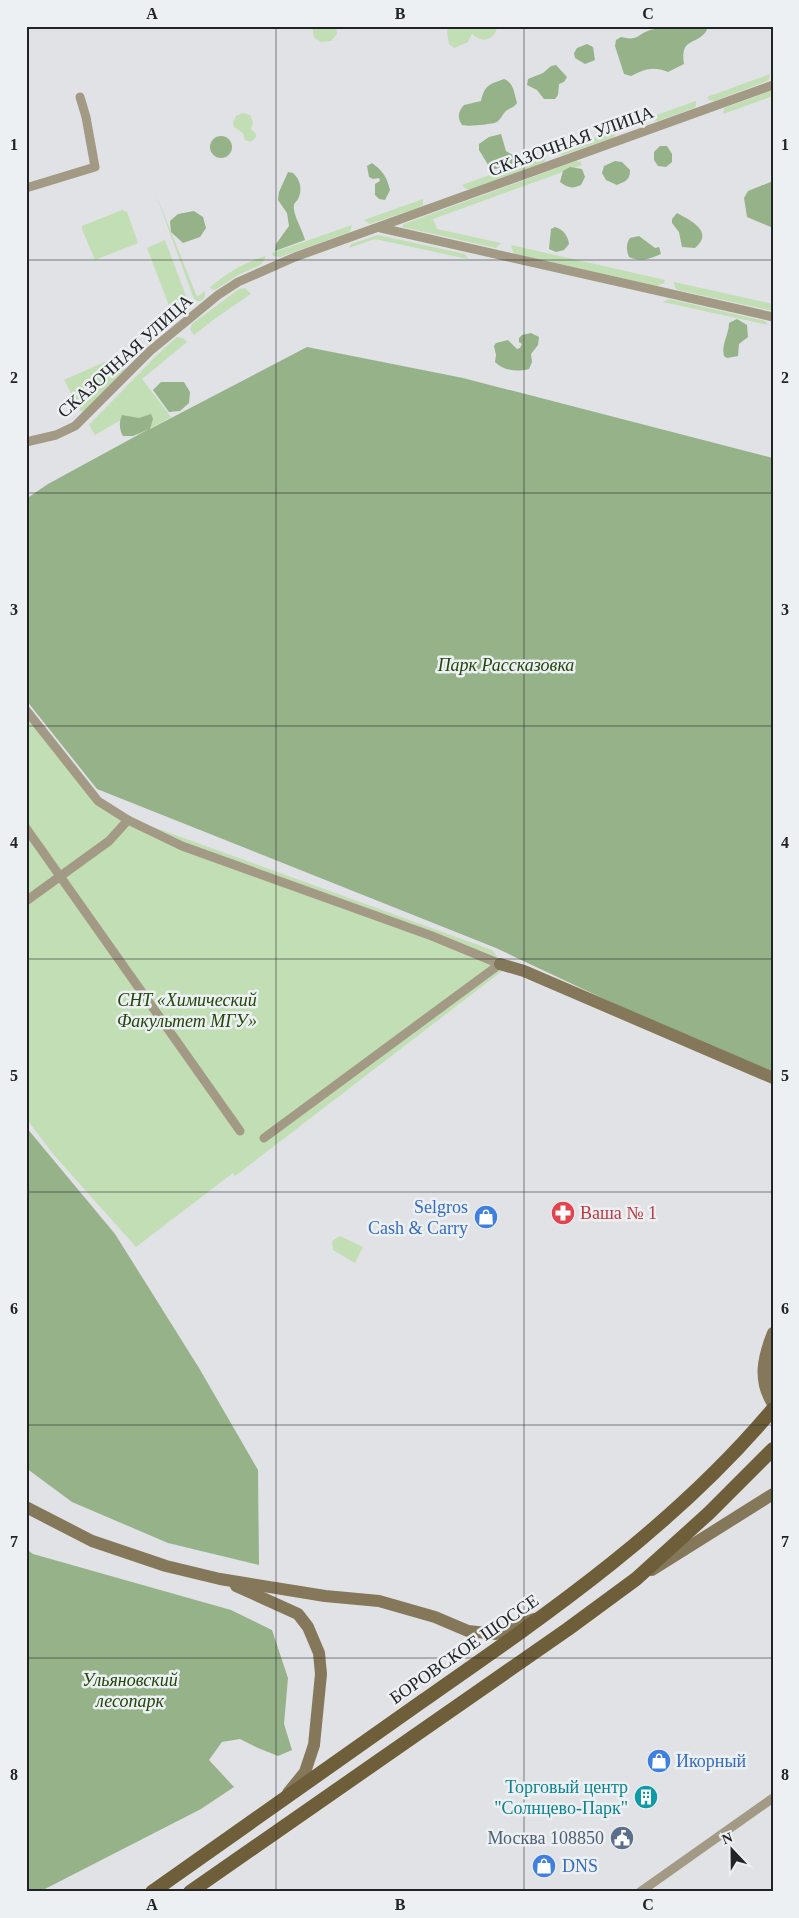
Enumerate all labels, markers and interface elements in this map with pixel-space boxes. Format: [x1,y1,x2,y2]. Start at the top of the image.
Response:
text: A [146,5,158,22]
text: B [395,5,406,22]
text: C [642,5,654,22]
street label: СКАЗОЧНАЯ УЛИЦА [486,102,656,180]
text: 1 [10,136,18,153]
text: 1 [781,136,789,153]
street label: СКАЗОЧНАЯ УЛИЦА [54,290,196,422]
text: 2 [10,369,18,386]
text: 2 [781,369,789,386]
text: 3 [10,601,18,618]
text: 3 [781,601,789,618]
park label: Парк Рассказовка [437,655,574,675]
text: 4 [10,834,18,851]
text: 4 [781,834,789,851]
park label: СНТ «Химический Факультет МГУ» [117,990,257,1031]
text: 5 [10,1067,18,1084]
text: 5 [781,1067,789,1084]
place label: Selgros Cash & Carry [368,1197,468,1238]
pharmacy icon: Ваша № 1 [550,1200,576,1226]
place label: Ваша № 1 [580,1203,657,1223]
shop icon: Selgros Cash & Carry [473,1204,499,1230]
text: 6 [10,1300,18,1317]
text: 6 [781,1300,789,1317]
text: 7 [10,1533,18,1550]
text: 7 [781,1533,789,1550]
street label: БОРОВСКОЕ ШОССЕ [386,1590,542,1708]
park label: Ульяновский лесопарк [82,1670,178,1711]
shop icon: Икорный [646,1748,672,1774]
place label: Икорный [676,1751,747,1771]
text: 8 [10,1766,18,1783]
text: 8 [781,1766,789,1783]
place label: Торговый центр "Солнцево-Парк" [494,1777,628,1818]
building icon: Торговый центр "Солнцево-Парк" [633,1784,659,1810]
public building icon: Москва 108850 [609,1825,635,1851]
north arrow [706,1826,756,1876]
place label: Москва 108850 [488,1828,604,1848]
text: N [720,1830,735,1847]
shop icon: DNS [531,1853,557,1879]
place label: DNS [562,1856,598,1876]
text: A [146,1896,158,1913]
text: B [395,1896,406,1913]
text: C [642,1896,654,1913]

